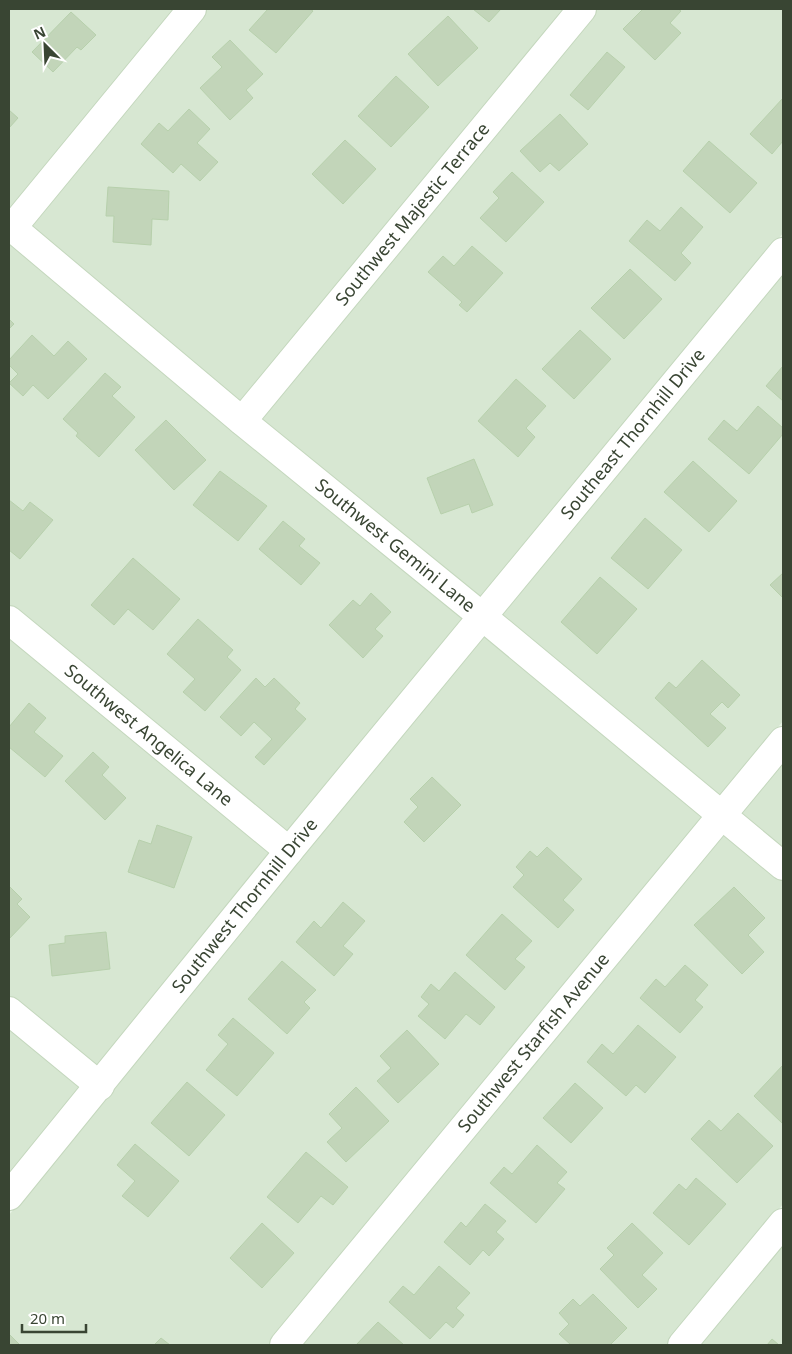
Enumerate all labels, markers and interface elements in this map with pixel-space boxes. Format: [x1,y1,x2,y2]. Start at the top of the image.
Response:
north arrow [20,20,70,70]
text: N [30,22,49,44]
street label: Southwest Majestic Terrace [329,117,494,310]
street label: Southeast Thornhill Drive [555,343,710,524]
street label: Southwest Gemini Lane [311,473,481,617]
street label: Southwest Angelica Lane [60,658,238,811]
street label: Southwest Thornhill Drive [166,813,322,997]
street label: Southwest Starfish Avenue [452,947,614,1137]
scale bar [22,1302,86,1334]
text: 20 m [30,1308,65,1328]

